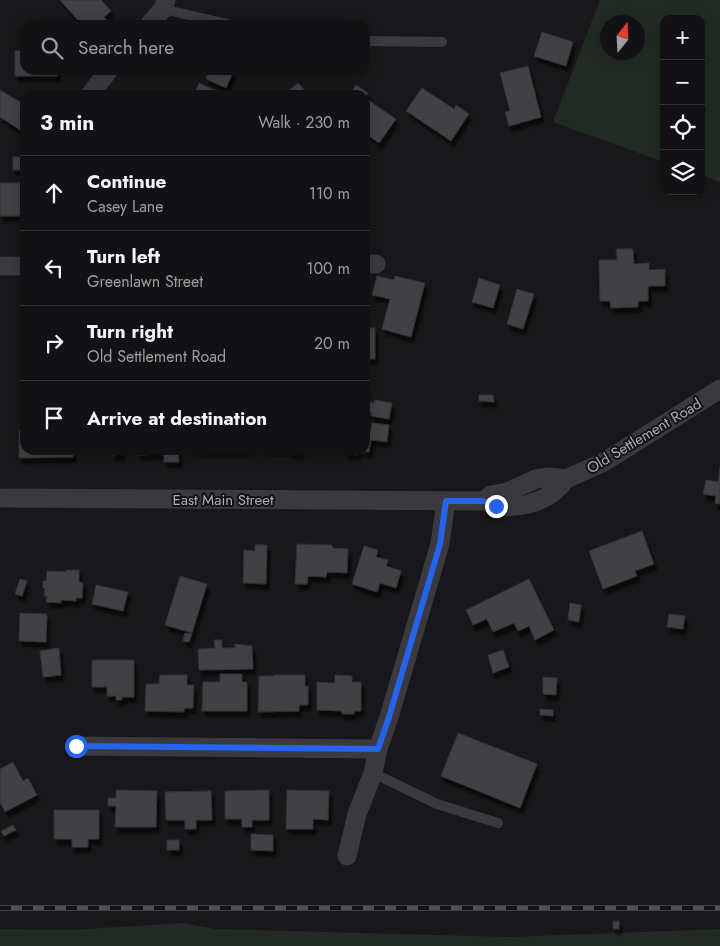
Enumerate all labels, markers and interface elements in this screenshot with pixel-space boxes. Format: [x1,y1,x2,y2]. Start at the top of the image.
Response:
north arrow [600,15,645,60]
map controls [660,15,705,195]
button: + [660,15,705,60]
search box [20,20,370,75]
icon: search [38,34,66,62]
text: Search here [78,34,174,61]
button: − [660,60,705,105]
button: locate [660,105,705,150]
text: 3 min [40,108,94,138]
text: Walk · 230 m [258,111,350,134]
button: layers [660,150,705,195]
text: Continue [87,168,166,195]
icon: ahead [40,179,68,207]
text: 110 m [309,182,350,205]
text: Casey Lane [87,195,163,218]
text: Turn left [87,243,160,270]
icon: left [40,254,68,282]
text: 100 m [306,257,350,280]
text: Greenlawn Street [87,270,203,293]
text: Turn right [87,318,173,345]
icon: right [40,329,68,357]
text: 20 m [314,332,350,355]
text: Old Settlement Road [87,345,226,368]
street label: Old Settlement Road [582,393,706,479]
icon: arrive [40,404,68,432]
text: Arrive at destination [87,405,267,432]
street label: East Main Street [172,489,274,511]
route end [485,495,508,518]
route start [65,735,88,758]

